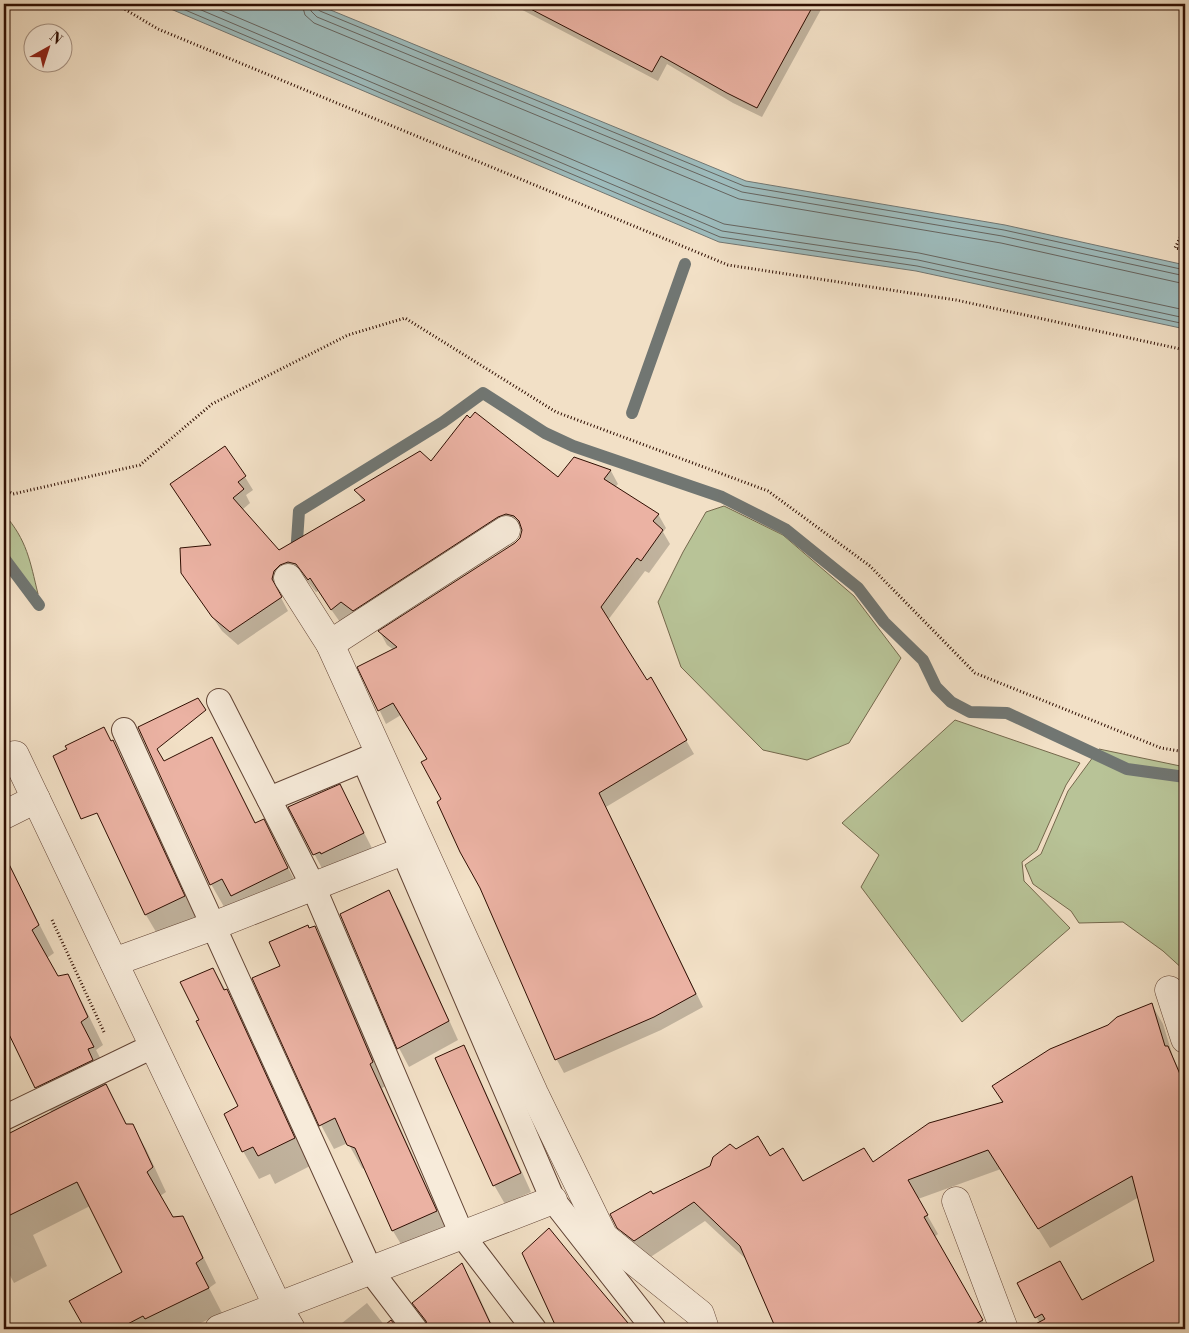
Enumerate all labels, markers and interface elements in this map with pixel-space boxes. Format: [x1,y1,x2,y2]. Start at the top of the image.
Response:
north arrow [22,22,72,72]
text: N [46,28,66,49]

